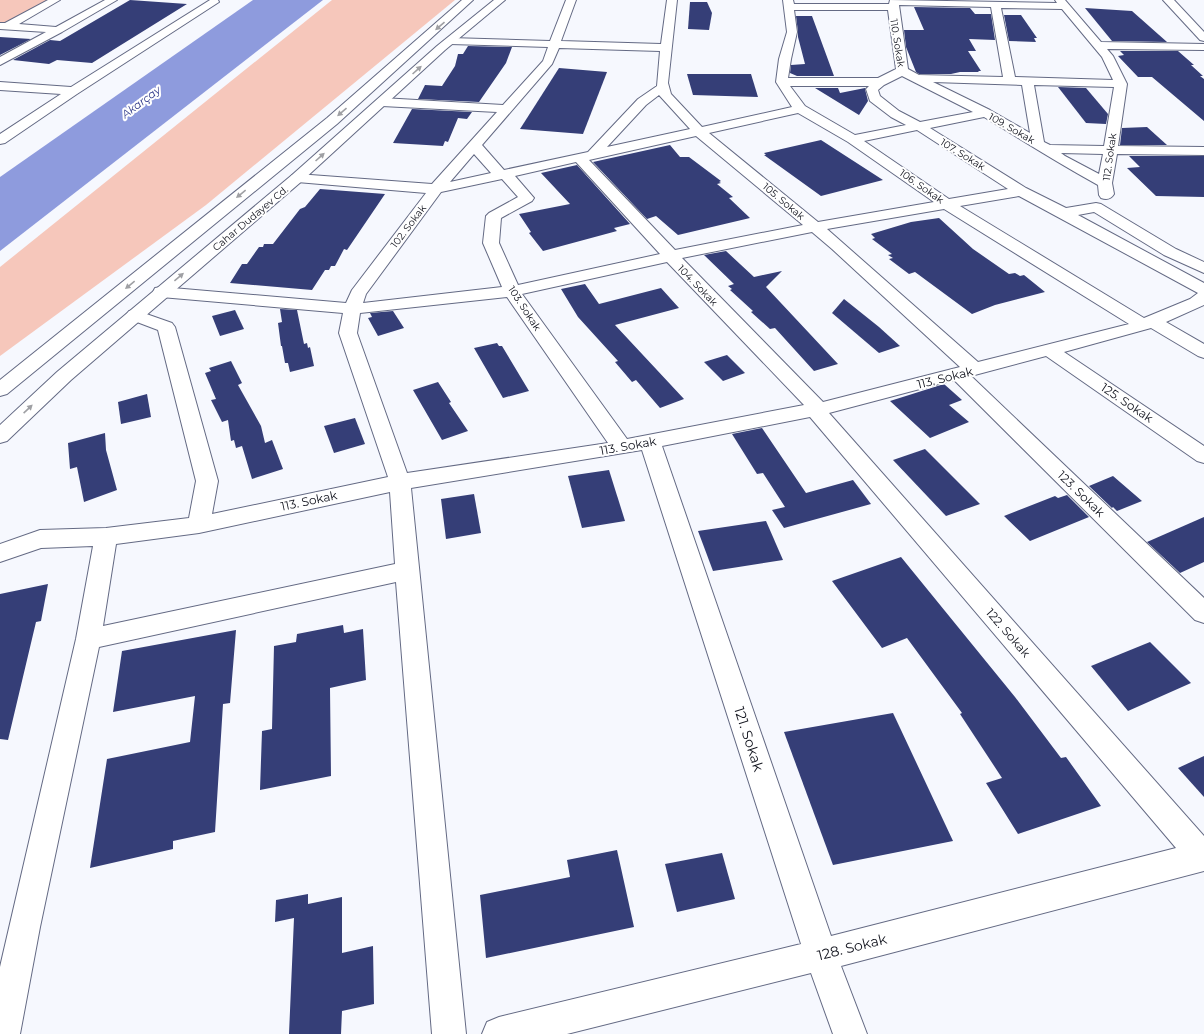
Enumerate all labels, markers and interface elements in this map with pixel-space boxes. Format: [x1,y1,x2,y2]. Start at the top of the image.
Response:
street label: 110. Sokak [887,18,908,68]
one-way arrow [435,22,445,31]
one-way arrow [412,65,422,74]
water label: Akarçay [118,82,164,122]
one-way arrow [337,107,347,117]
street label: 109. Sokak [986,110,1037,147]
street label: 112. Sokak [1100,132,1119,182]
street label: 107. Sokak [938,136,988,173]
one-way arrow [315,152,326,161]
street label: 106. Sokak [897,166,946,206]
street label: 105. Sokak [760,180,807,223]
street label: Cahar Dudayev Cd. [210,183,291,254]
one-way arrow [236,190,247,199]
street label: 102. Sokak [388,202,429,251]
street label: 104. Sokak [675,262,720,309]
one-way arrow [173,273,184,282]
one-way arrow [124,281,135,290]
street label: 103. Sokak [505,283,544,333]
street label: 113. Sokak [915,363,975,392]
street label: 125. Sokak [1098,380,1157,426]
one-way arrow [24,405,33,414]
street label: 113. Sokak [598,433,658,458]
street label: 123. Sokak [1055,467,1109,520]
street label: 113. Sokak [279,487,339,514]
street label: 122. Sokak [983,605,1034,661]
street label: 121. Sokak [730,704,768,774]
street label: 128. Sokak [815,930,889,964]

